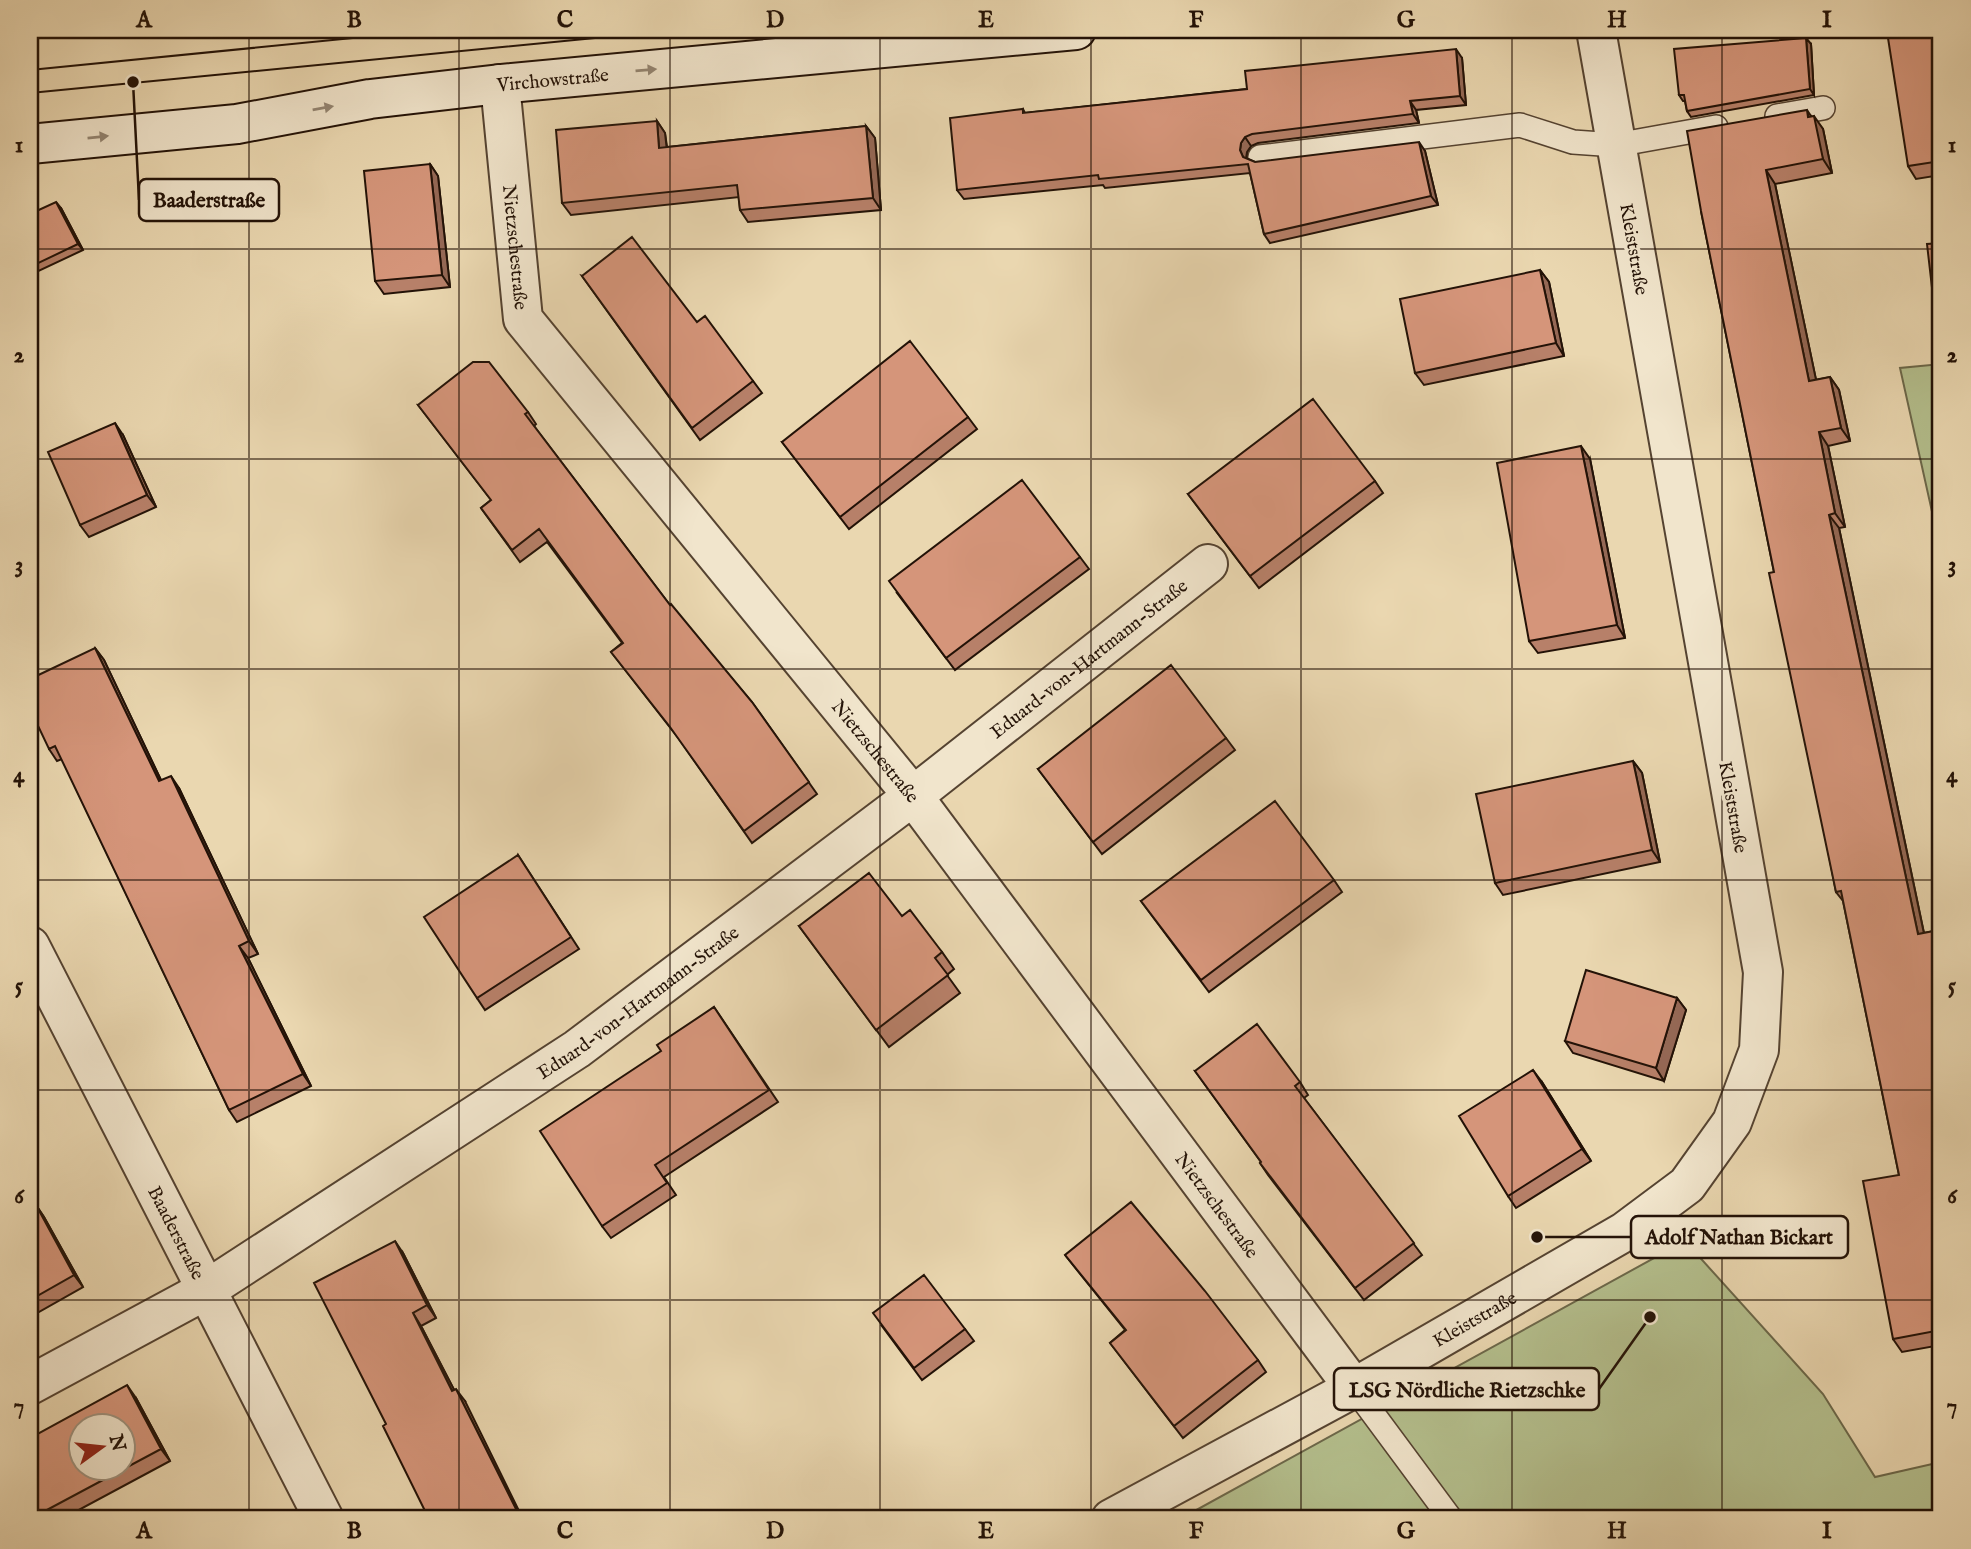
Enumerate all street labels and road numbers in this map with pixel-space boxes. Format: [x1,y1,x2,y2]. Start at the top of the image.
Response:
street label: Virchowstraße [495,64,610,98]
street label: Nietzschestraße [496,184,532,312]
street label: Kleiststraße [1613,202,1653,297]
street label: Eduard-von-Hartmann-Straße [986,574,1193,745]
street label: Nietzschestraße [825,696,924,808]
street label: Kleiststraße [1712,760,1752,855]
street label: Eduard-von-Hartmann-Straße [533,921,745,1086]
street label: Nietzschestraße [1169,1148,1263,1264]
street label: Baaderstraße [141,1183,209,1284]
street label: Kleiststraße [1429,1286,1522,1354]

